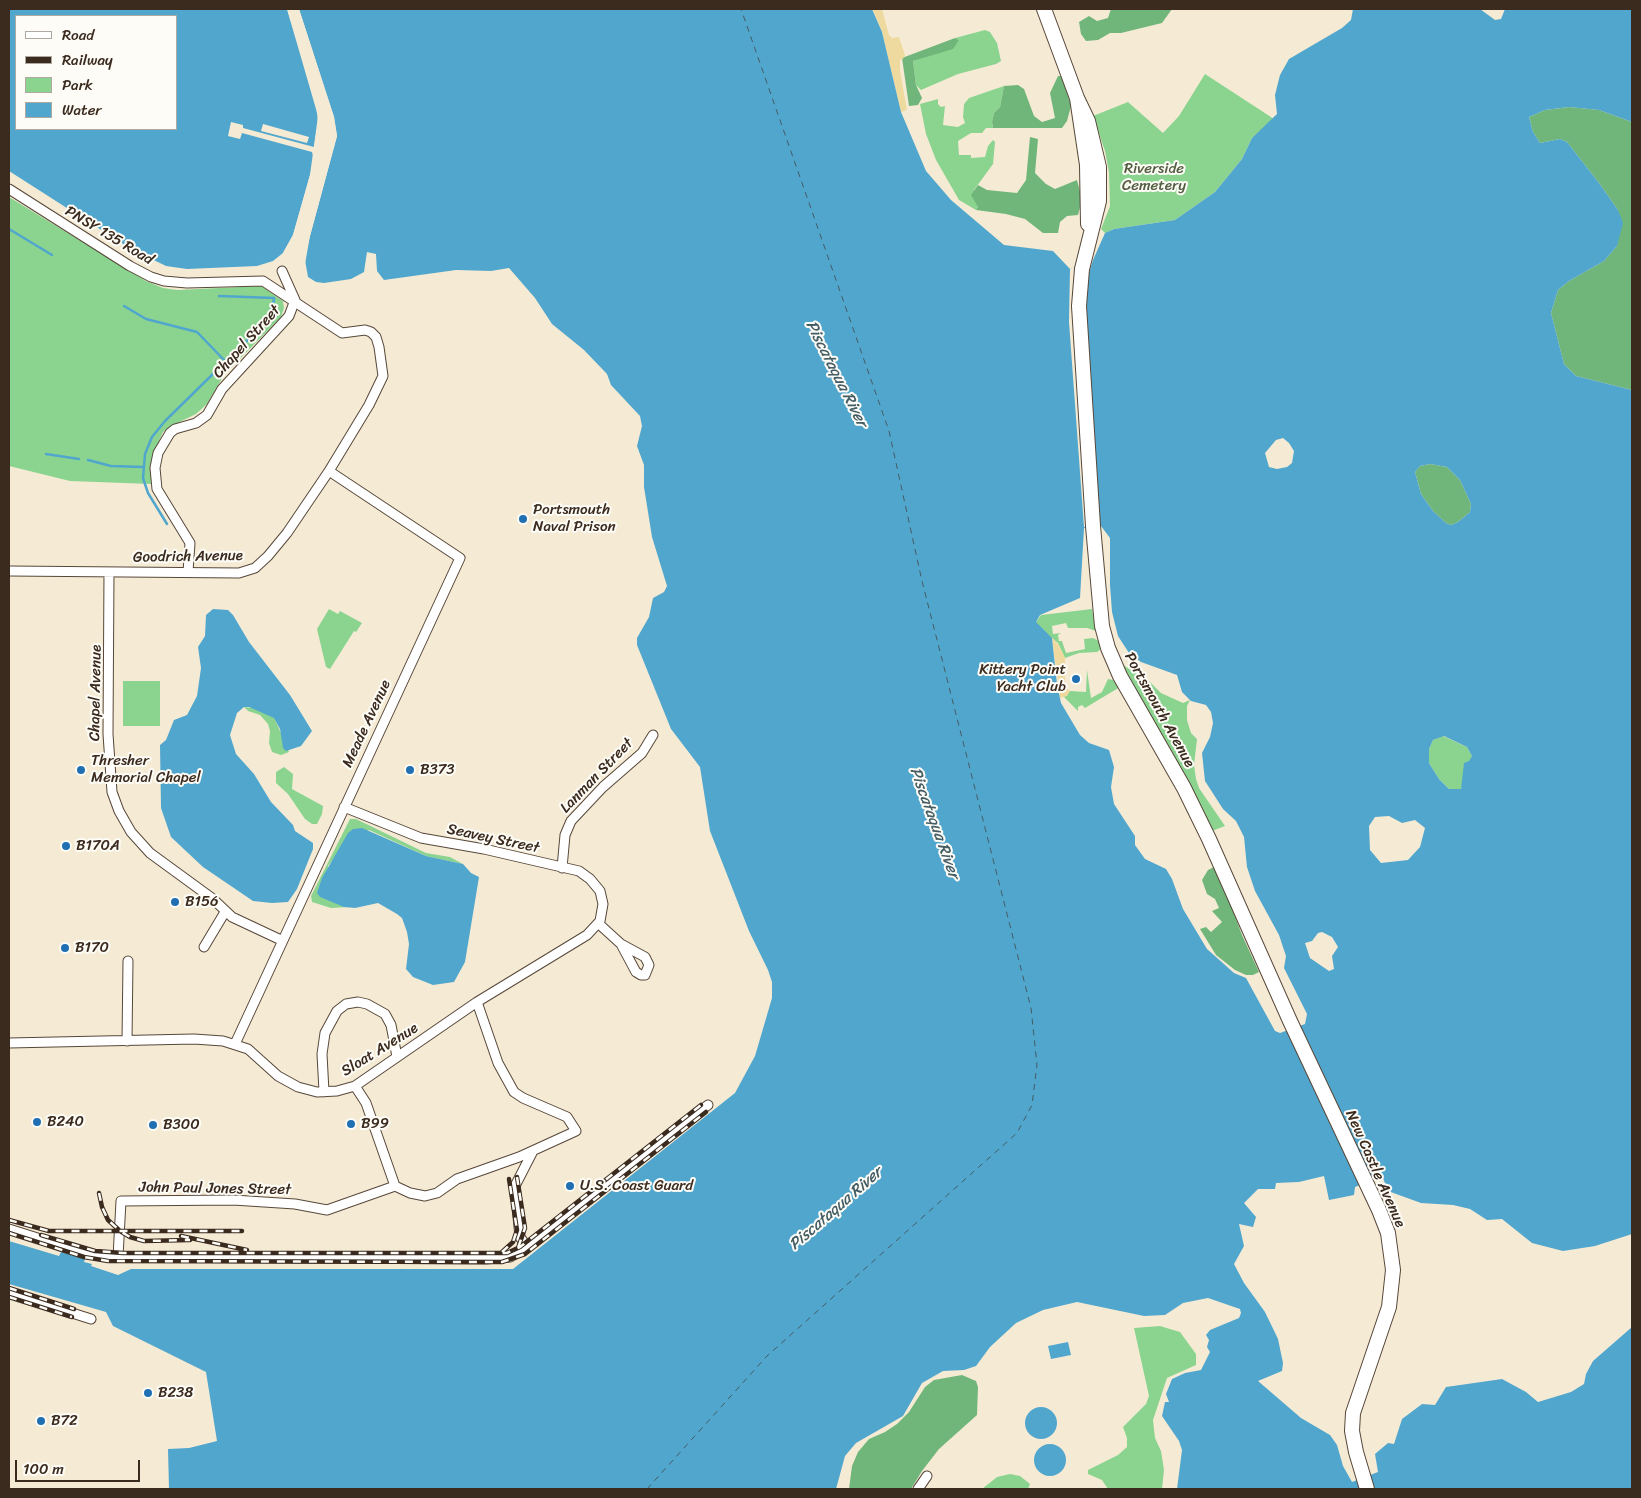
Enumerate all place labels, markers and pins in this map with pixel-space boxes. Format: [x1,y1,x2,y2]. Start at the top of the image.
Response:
place label: Portsmouth Naval Prison [533,501,616,536]
marker: Portsmouth Naval Prison [517,513,529,525]
place label: Kittery Point Yacht Club [979,661,1066,696]
marker: Kittery Point Yacht Club [1070,673,1082,685]
place label: Thresher Memorial Chapel [91,752,201,787]
place label: B373 [420,761,454,779]
marker: Thresher Memorial Chapel [75,764,87,776]
marker: B373 [404,764,416,776]
place label: B170A [76,837,120,855]
marker: B170A [60,840,72,852]
place label: B156 [185,893,219,911]
marker: B156 [169,896,181,908]
place label: B170 [75,939,109,957]
marker: B170 [59,942,71,954]
place label: B240 [47,1113,84,1131]
place label: B99 [361,1115,389,1133]
marker: B240 [31,1116,43,1128]
place label: B300 [163,1116,200,1134]
marker: B99 [345,1118,357,1130]
marker: B300 [147,1119,159,1131]
place label: U.S. Coast Guard [580,1177,693,1195]
marker: U.S. Coast Guard [564,1180,576,1192]
place label: B238 [158,1384,193,1402]
marker: B238 [142,1387,154,1399]
place label: B72 [51,1412,78,1430]
marker: B72 [35,1415,47,1427]

